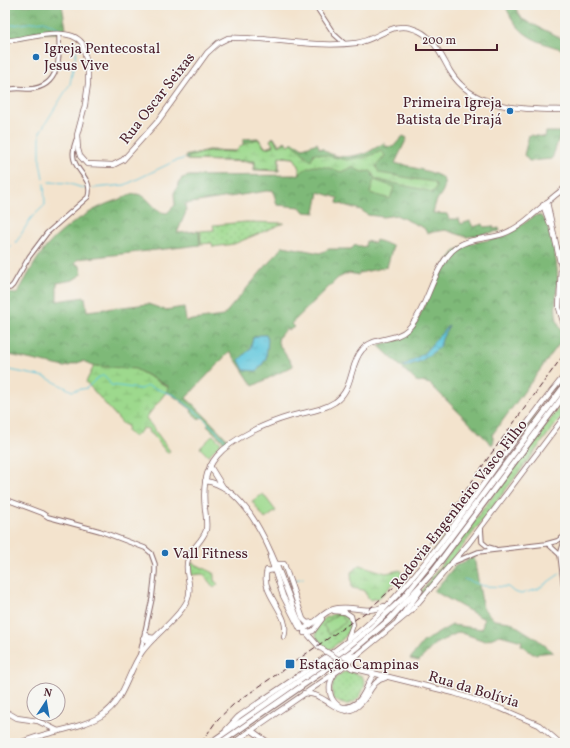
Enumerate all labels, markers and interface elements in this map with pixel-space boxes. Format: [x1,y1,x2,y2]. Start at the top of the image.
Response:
scale bar [416,26,497,52]
text: 200 m [422,33,456,49]
place label: Igreja Pentecostal Jesus Vive [44,39,160,77]
street label: Rua Oscar Seixas [116,48,201,149]
marker: Igreja Pentecostal Jesus Vive [31,52,41,62]
place label: Primeira Igreja Batista de Pirajá [396,93,502,131]
marker: Primeira Igreja Batista de Pirajá [505,106,515,116]
street label: Rodovia Engenheiro Vasco Filho [387,415,533,594]
place label: Vall Fitness [173,544,248,565]
marker: Vall Fitness [160,548,170,558]
place label: Estação Campinas [299,655,419,676]
marker: Estação Campinas [284,658,296,670]
street label: Rua da Bolívia [425,667,522,714]
north arrow [26,682,66,722]
text: N [42,686,53,702]

